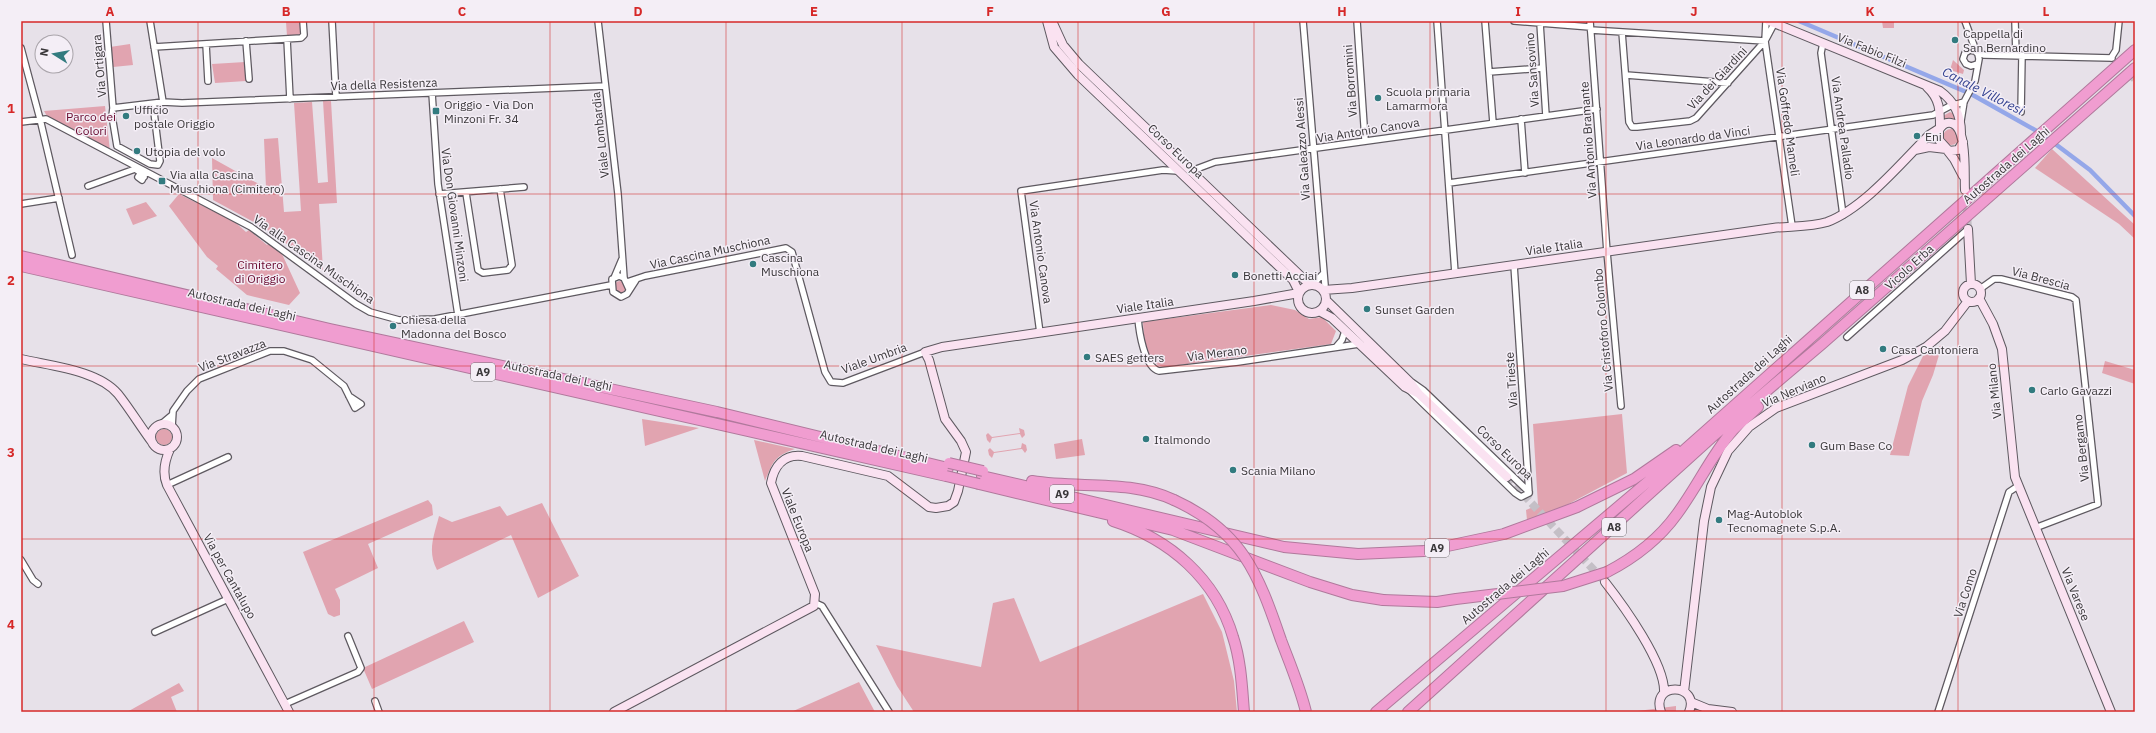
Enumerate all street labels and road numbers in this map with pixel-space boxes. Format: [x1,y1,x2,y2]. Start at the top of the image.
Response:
street label: Via Fabio Filzi [1835,29,1909,71]
street label: Via Sansovino [1522,32,1542,108]
street label: Via Ortigara [89,33,109,98]
street label: Via dei Giardini [1684,43,1750,113]
street label: Via Borromini [1340,44,1360,118]
street label: Via Goffredo Mameli [1773,67,1803,177]
street label: Via della Resistenza [330,75,438,93]
street label: Via Andrea Palladio [1828,75,1858,181]
street label: Via Antonio Bramante [1576,81,1600,199]
street label: Viale Lombardia [588,91,612,179]
street label: Via Galeazzo Alessi [1291,97,1313,201]
street label: Via Antonio Canova [1316,114,1421,146]
street label: Corso Europa [1145,121,1208,182]
street label: Via Leonardo da Vinci [1635,123,1751,153]
street label: Autostrada dei Laghi [1959,123,2053,207]
street label: Via Don Giovanni Minzoni [438,147,472,283]
street label: Via Antonio Canova [1026,200,1056,305]
street label: Via alla Cascina Muschiona [250,211,378,307]
street label: Via Cascina Muschiona [649,232,772,272]
street label: Viale Italia [1524,235,1584,258]
street label: Vicolo Erba [1881,241,1937,293]
street label: Via Brescia [2010,263,2072,293]
street label: Via Cristoforo Colombo [1590,267,1616,392]
road number: A8 [1850,281,1874,299]
street label: Autostrada dei Laghi [187,284,297,324]
street label: Viale Italia [1115,293,1175,316]
street label: Autostrada dei Laghi [1703,332,1795,416]
street label: Via Stravazza [196,335,268,375]
street label: Viale Umbria [839,339,909,377]
street label: Via Merano [1186,342,1248,364]
street label: Via Trieste [1502,351,1520,409]
street label: Autostrada dei Laghi [503,356,613,394]
street label: Via Milano [1984,362,2004,419]
road number: A9 [471,363,495,381]
street label: Via Nerviano [1760,370,1828,410]
street label: Via Bergamo [2070,413,2092,483]
street label: Corso Europa [1474,422,1537,483]
street label: Autostrada dei Laghi [819,426,929,466]
road number: A9 [1050,485,1074,503]
street label: Viale Europa [778,486,818,555]
road number: A8 [1602,518,1626,536]
street label: Via per Cantalupo [200,531,260,622]
road number: A9 [1425,539,1449,557]
street label: Autostrada dei Laghi [1458,545,1552,627]
street label: Via Varese [2059,565,2094,623]
street label: Via Como [1950,566,1980,620]

